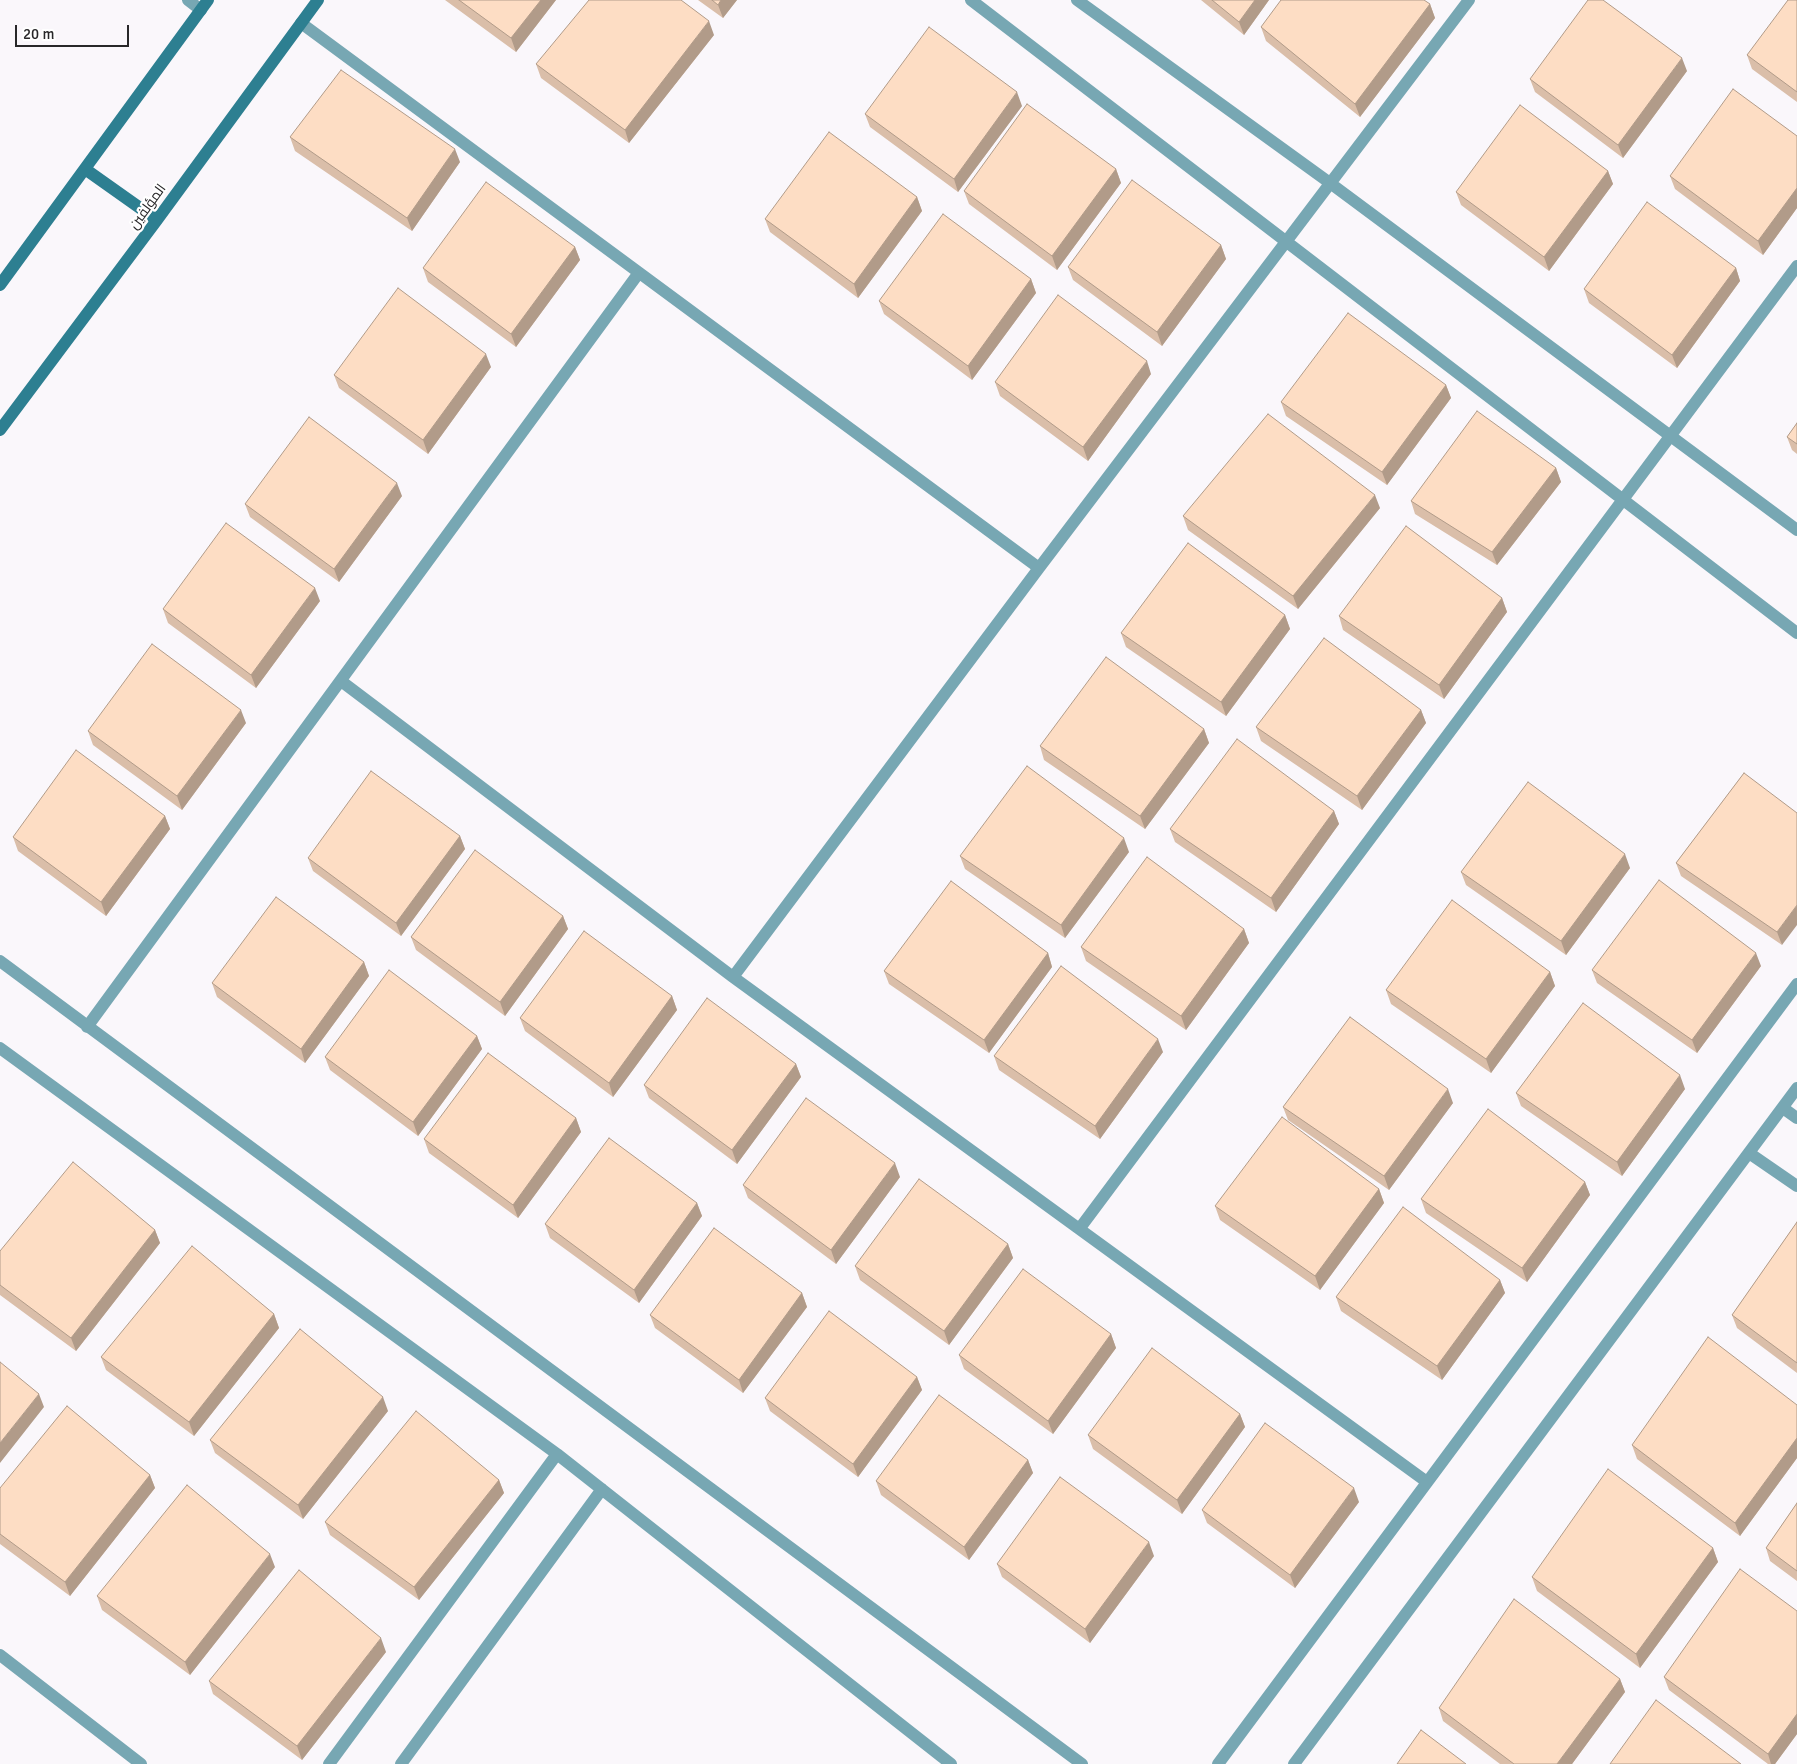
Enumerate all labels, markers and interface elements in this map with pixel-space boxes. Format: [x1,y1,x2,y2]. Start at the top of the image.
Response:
scale bar [18,15,131,47]
text: 20 m [23,25,54,43]
street label: المؤلفين [126,181,170,233]

